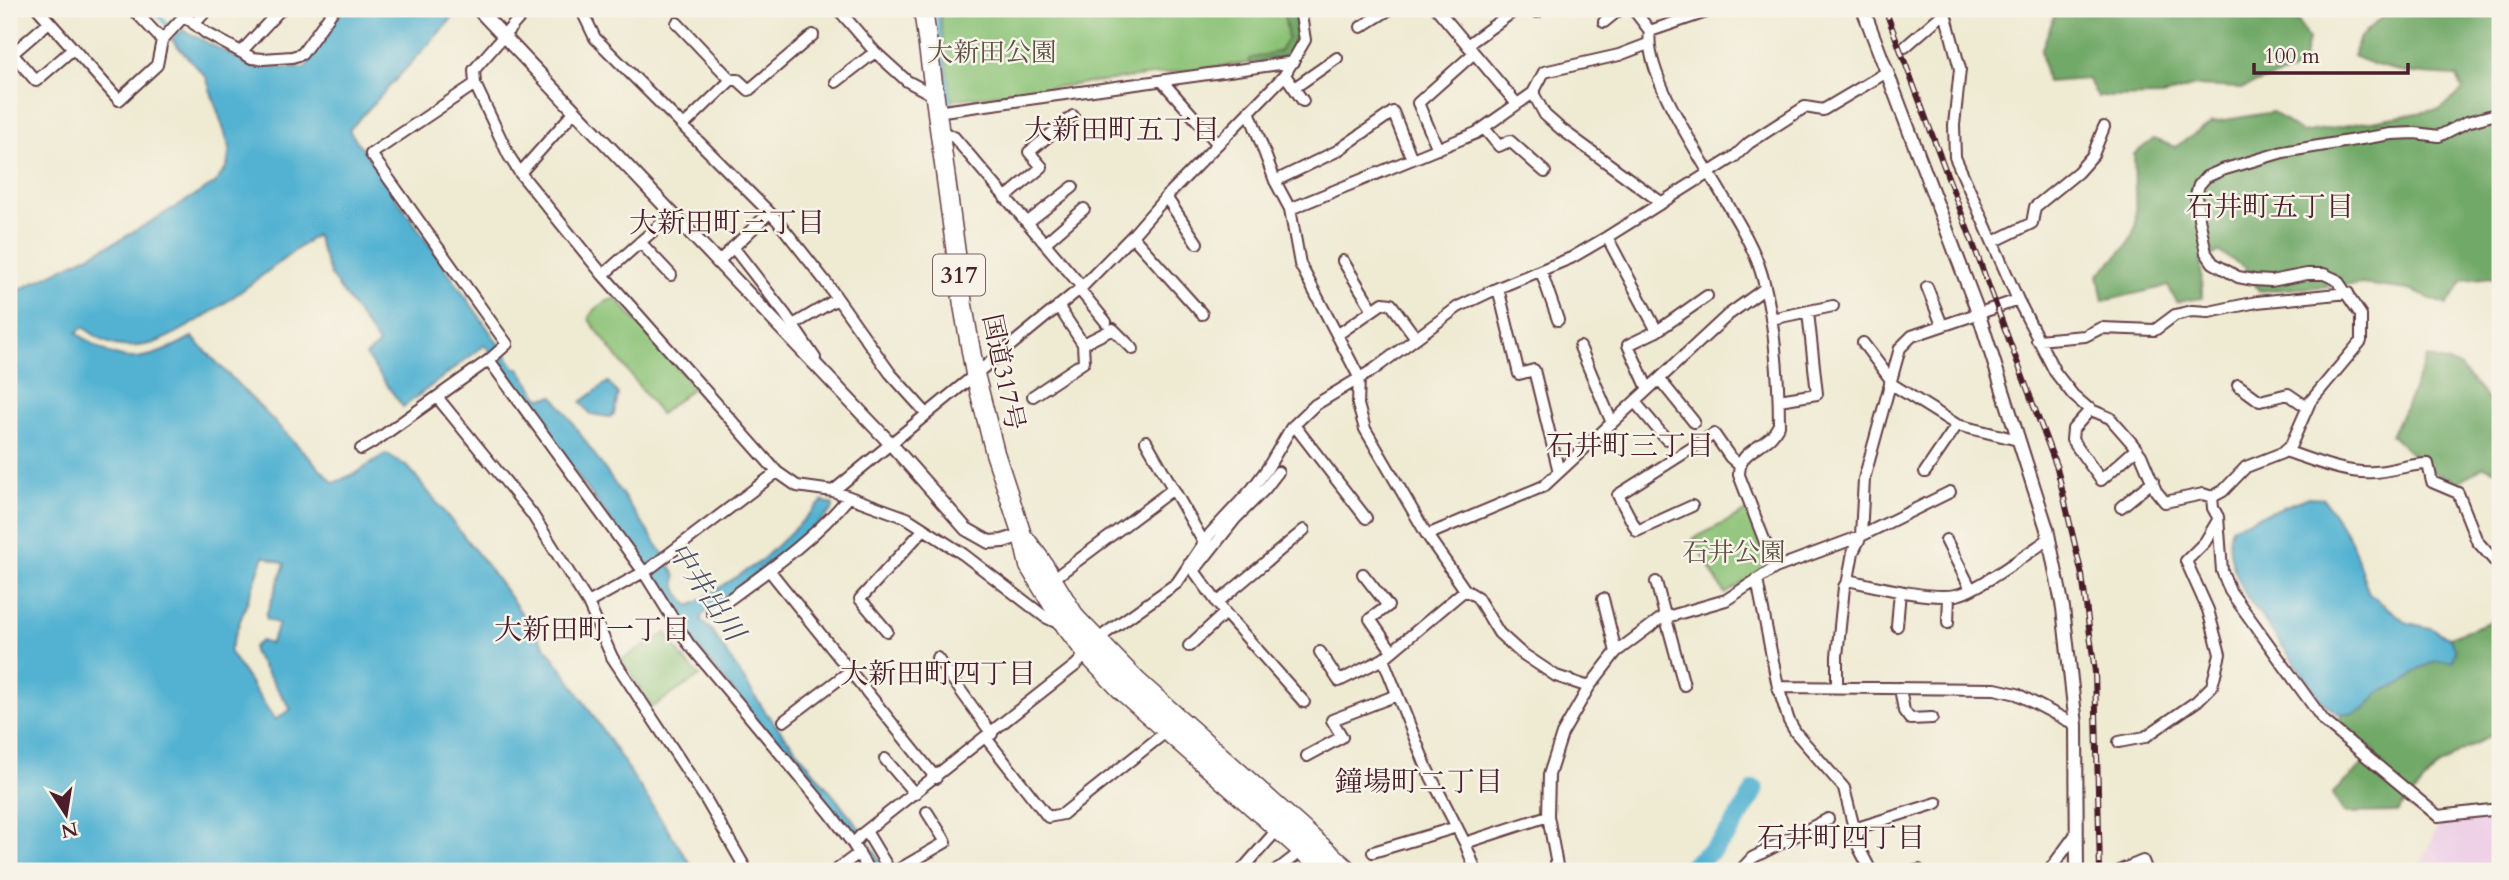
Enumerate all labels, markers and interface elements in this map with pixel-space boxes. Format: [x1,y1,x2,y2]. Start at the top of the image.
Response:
scale bar [2254,32,2408,76]
park label: 大新田公園 [927,35,1057,70]
text: 100 m [2264,42,2320,71]
district label: 大新田町五丁目 [1024,111,1220,149]
district label: 石井町五丁目 [2186,188,2354,226]
district label: 大新田町三丁目 [629,204,825,242]
road number: 317 [933,254,985,296]
street label: 国道317号 [974,311,1033,433]
district label: 石井町三丁目 [1546,427,1714,465]
water label: 中井出川 [659,535,755,651]
park label: 石井公園 [1682,535,1786,570]
district label: 大新田町一丁目 [494,611,690,649]
district label: 大新田町四丁目 [840,655,1036,693]
district label: 鐘場町二丁目 [1335,763,1503,801]
north arrow [32,778,102,848]
text: N [58,815,80,844]
district label: 石井町四丁目 [1757,819,1925,857]

